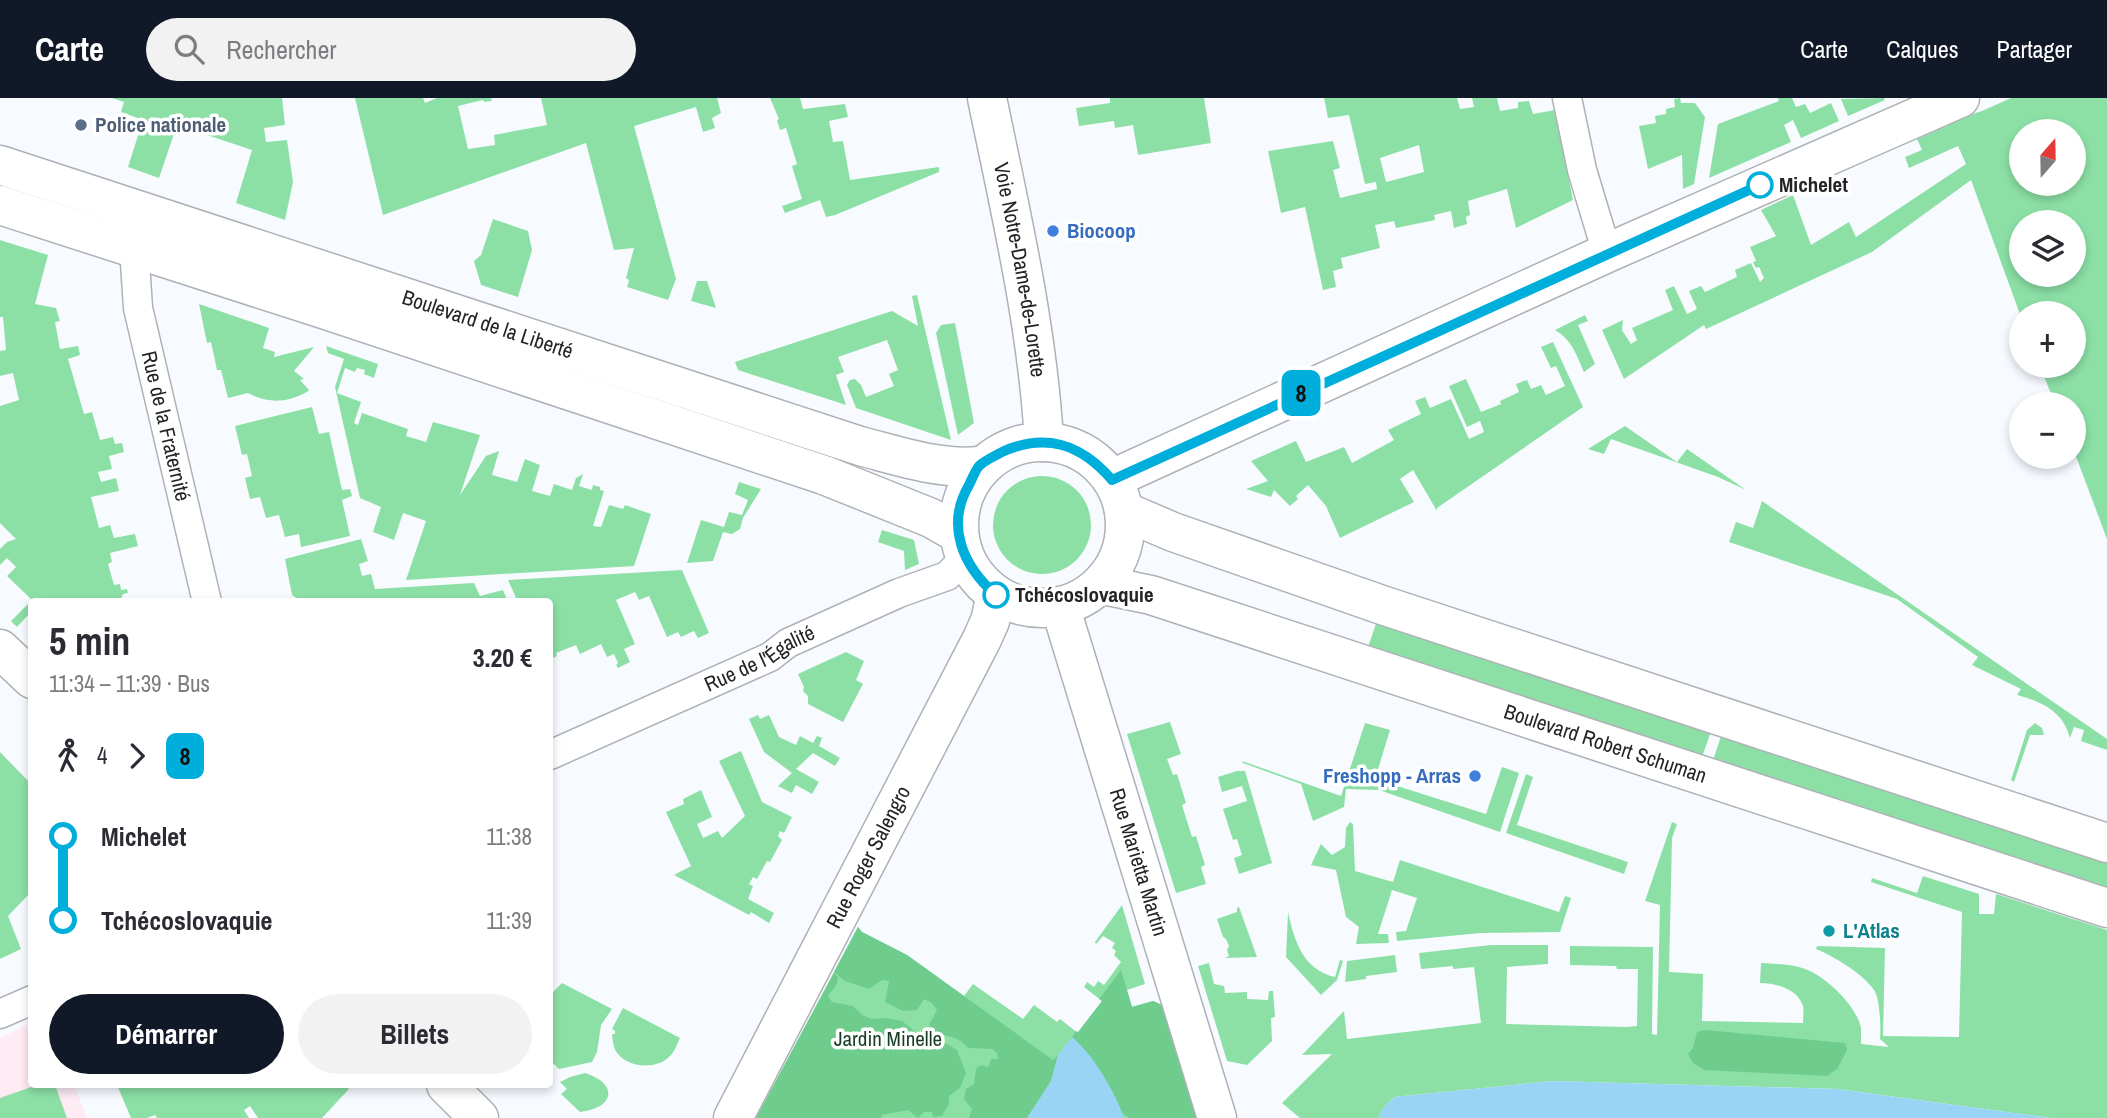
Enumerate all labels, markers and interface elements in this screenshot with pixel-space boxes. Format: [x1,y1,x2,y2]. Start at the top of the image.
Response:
search box [146,18,636,81]
text: Carte [35,27,104,71]
icon: search [170,30,208,68]
text: Rechercher [226,32,336,67]
text: Carte [1800,33,1848,65]
text: Calques [1886,33,1959,65]
text: Partager [1997,33,2072,65]
place label: Police nationale [95,110,226,139]
marker: Police nationale [73,117,89,133]
north arrow [2009,119,2086,196]
map controls [2009,119,2086,469]
street label: Voie Notre-Dame-de-Lorette [987,160,1053,379]
place label: Michelet [1779,170,1848,199]
marker: Michelet [1747,172,1773,198]
button: layers [2009,210,2086,287]
place label: Biocoop [1067,216,1136,245]
marker: Biocoop [1045,223,1061,239]
street label: Boulevard de la Liberté [399,282,577,365]
button: + [2009,301,2086,378]
street label: Rue de la Fraternité [135,348,198,504]
line badge: 8 [1278,370,1324,416]
text: 8 [1296,377,1306,409]
button: − [2009,392,2086,469]
place label: Tchécoslovaquie [1015,580,1153,609]
marker: Tchécoslovaquie [983,582,1009,608]
text: 5 min [49,616,130,667]
street label: Rue de l'Égalité [700,618,819,698]
text: 3.20 € [473,640,532,675]
text: 11:34 – 11:39 · Bus [49,668,210,699]
street label: Boulevard Robert Schuman [1500,697,1710,790]
icon: walk [49,737,87,775]
icon: forward [118,737,156,775]
text: 4 [97,740,108,771]
text: 8 [180,740,190,772]
place label: Freshopp - Arras [1323,761,1461,790]
marker: Freshopp - Arras [1467,768,1483,784]
street label: Rue Roger Salengro [819,781,917,933]
street label: Rue Marietta Martin [1103,785,1175,940]
text: Michelet [101,819,186,854]
text: 11:38 [486,821,532,852]
text: Tchécoslovaquie [101,903,272,938]
text: 11:39 [486,905,532,936]
place label: L'Atlas [1843,916,1900,945]
marker: L'Atlas [1821,923,1837,939]
button: Démarrer [49,994,284,1074]
button: Billets [298,994,532,1074]
park label: Jardin Minelle [834,1024,942,1053]

